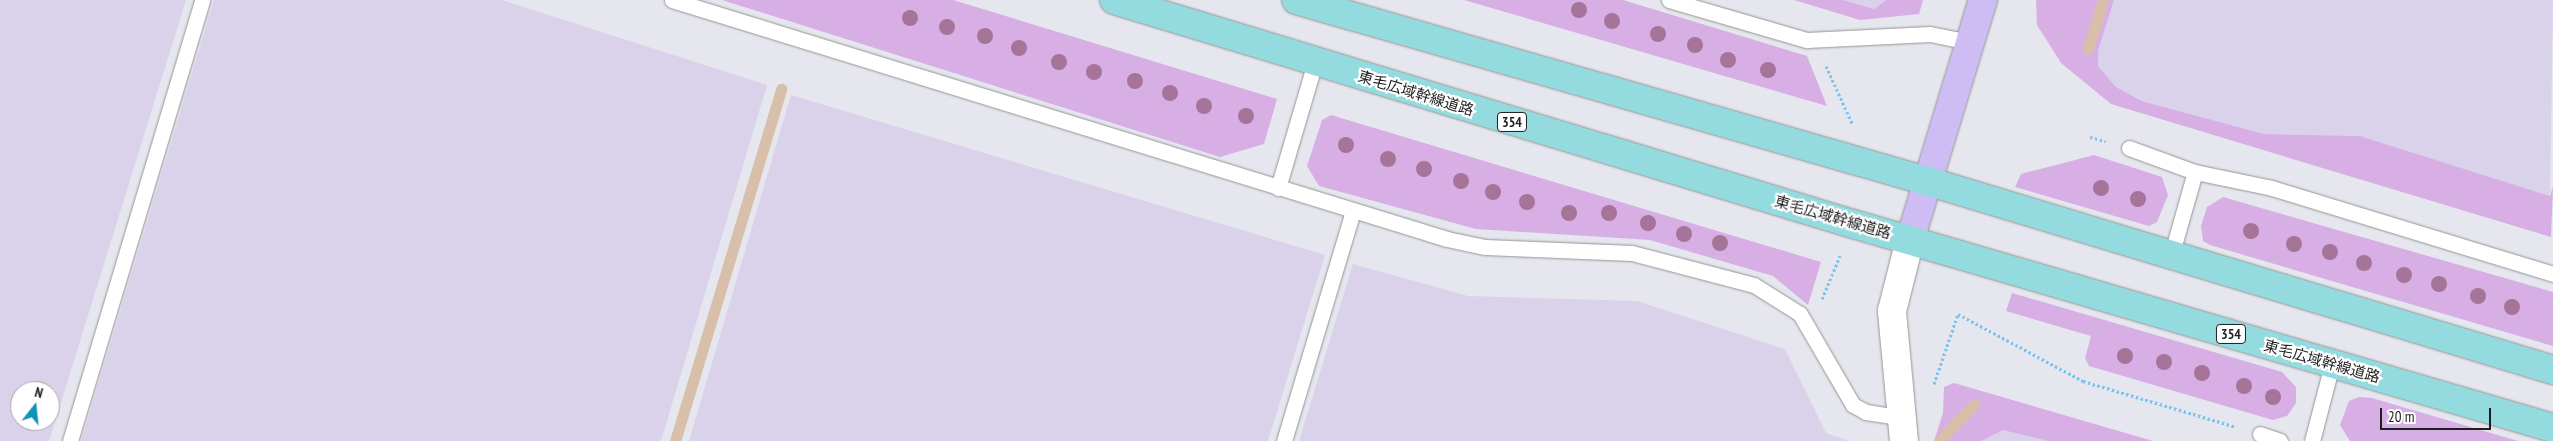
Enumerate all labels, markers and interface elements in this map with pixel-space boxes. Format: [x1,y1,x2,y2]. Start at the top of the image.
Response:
street label: 東毛広域幹線道路 [1356,67,1476,119]
road number: 354 [1496,110,1528,134]
street label: 東毛広域幹線道路 [1773,192,1893,242]
road number: 354 [2215,322,2247,346]
street label: 東毛広域幹線道路 [2262,336,2382,386]
north arrow [10,381,60,431]
text: N [33,383,45,402]
scale bar [2383,398,2494,430]
text: 20 m [2388,407,2414,426]

